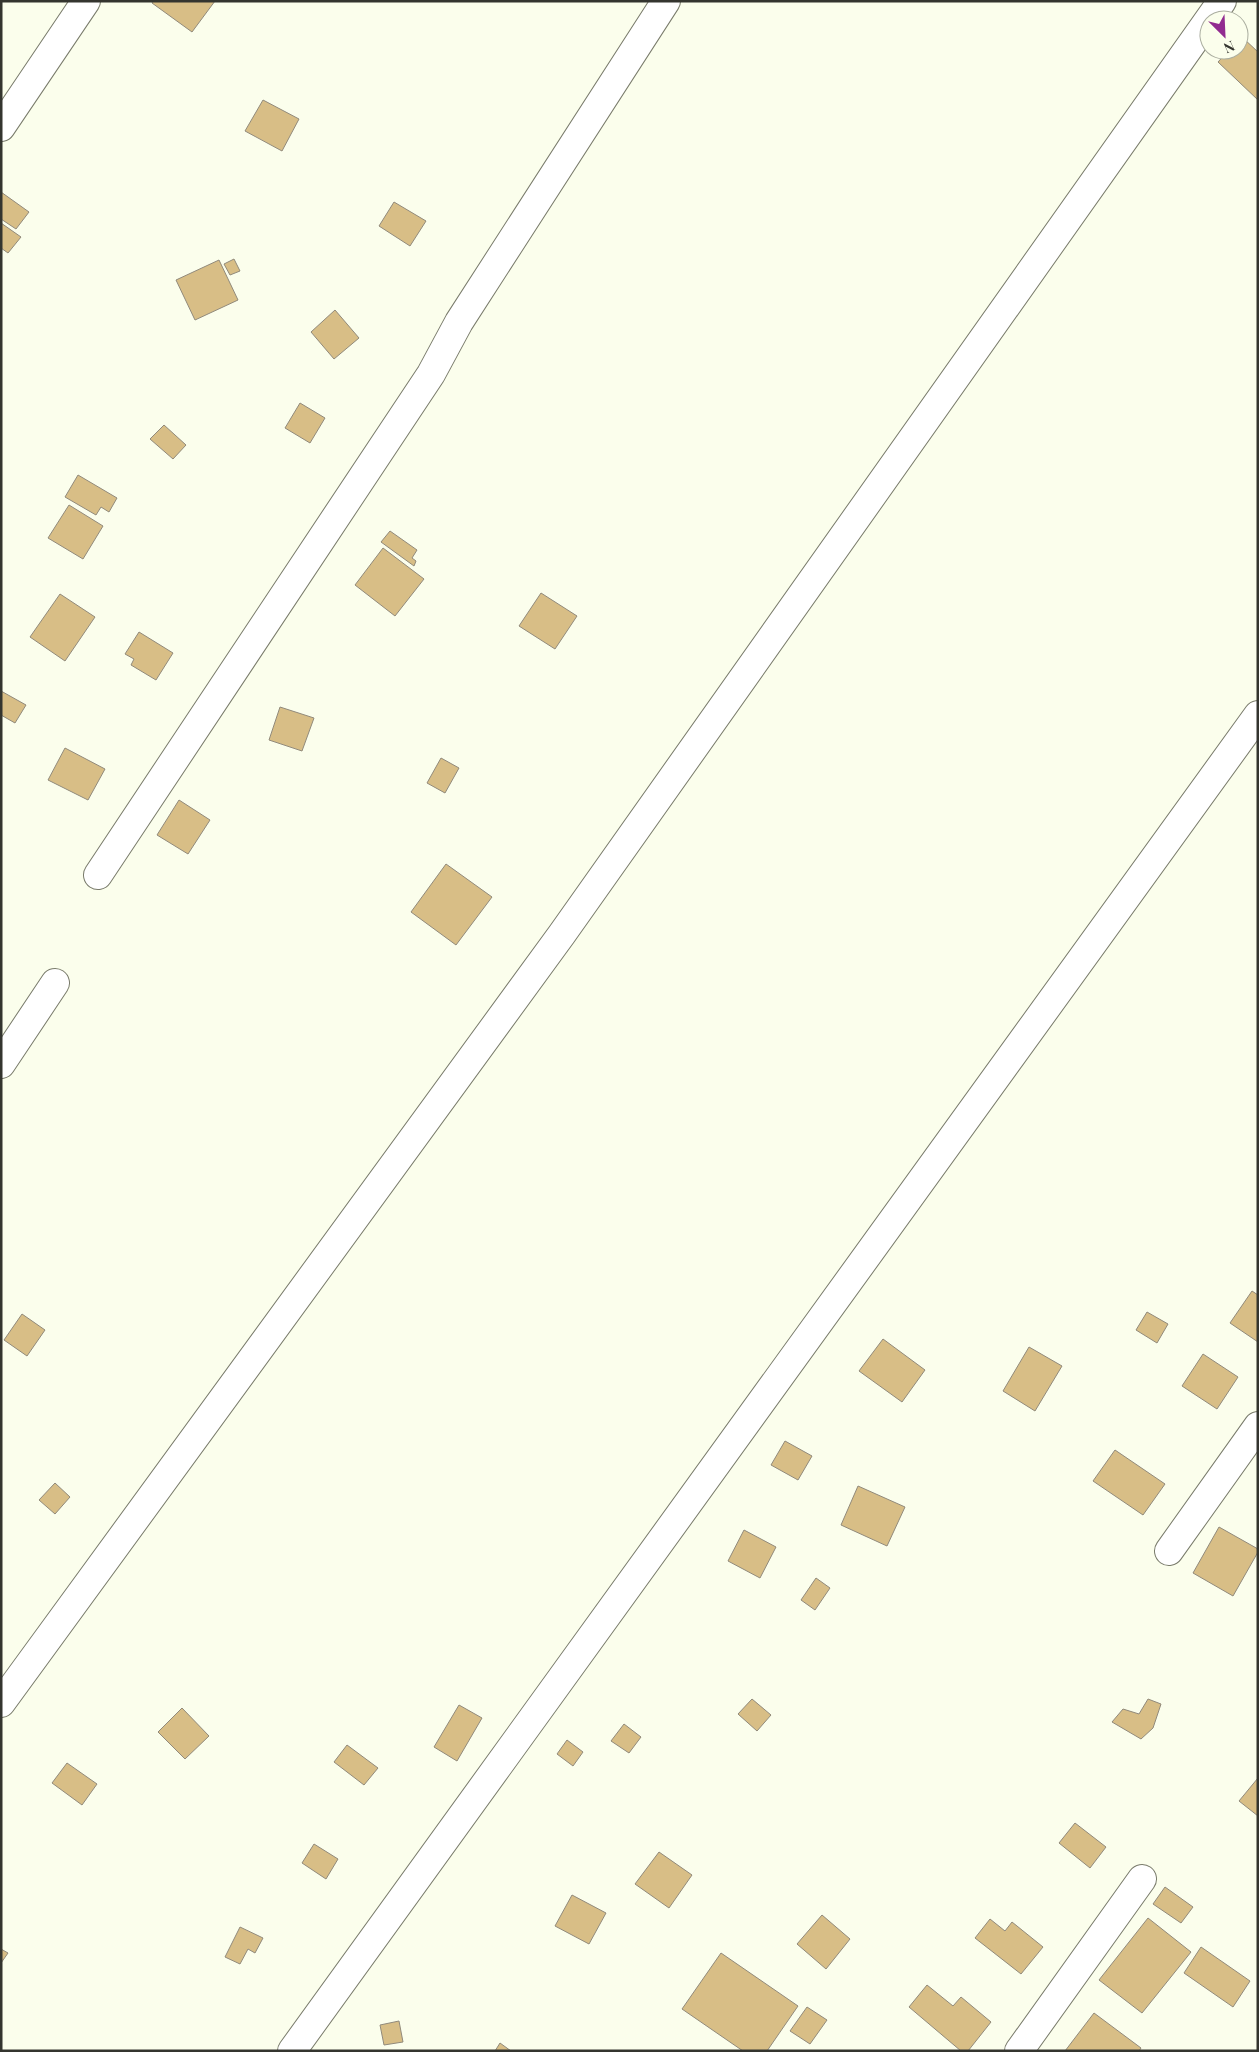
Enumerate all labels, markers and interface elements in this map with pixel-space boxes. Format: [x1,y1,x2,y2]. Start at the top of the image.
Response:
north arrow [1199,10,1249,60]
text: N [1221,37,1238,58]

